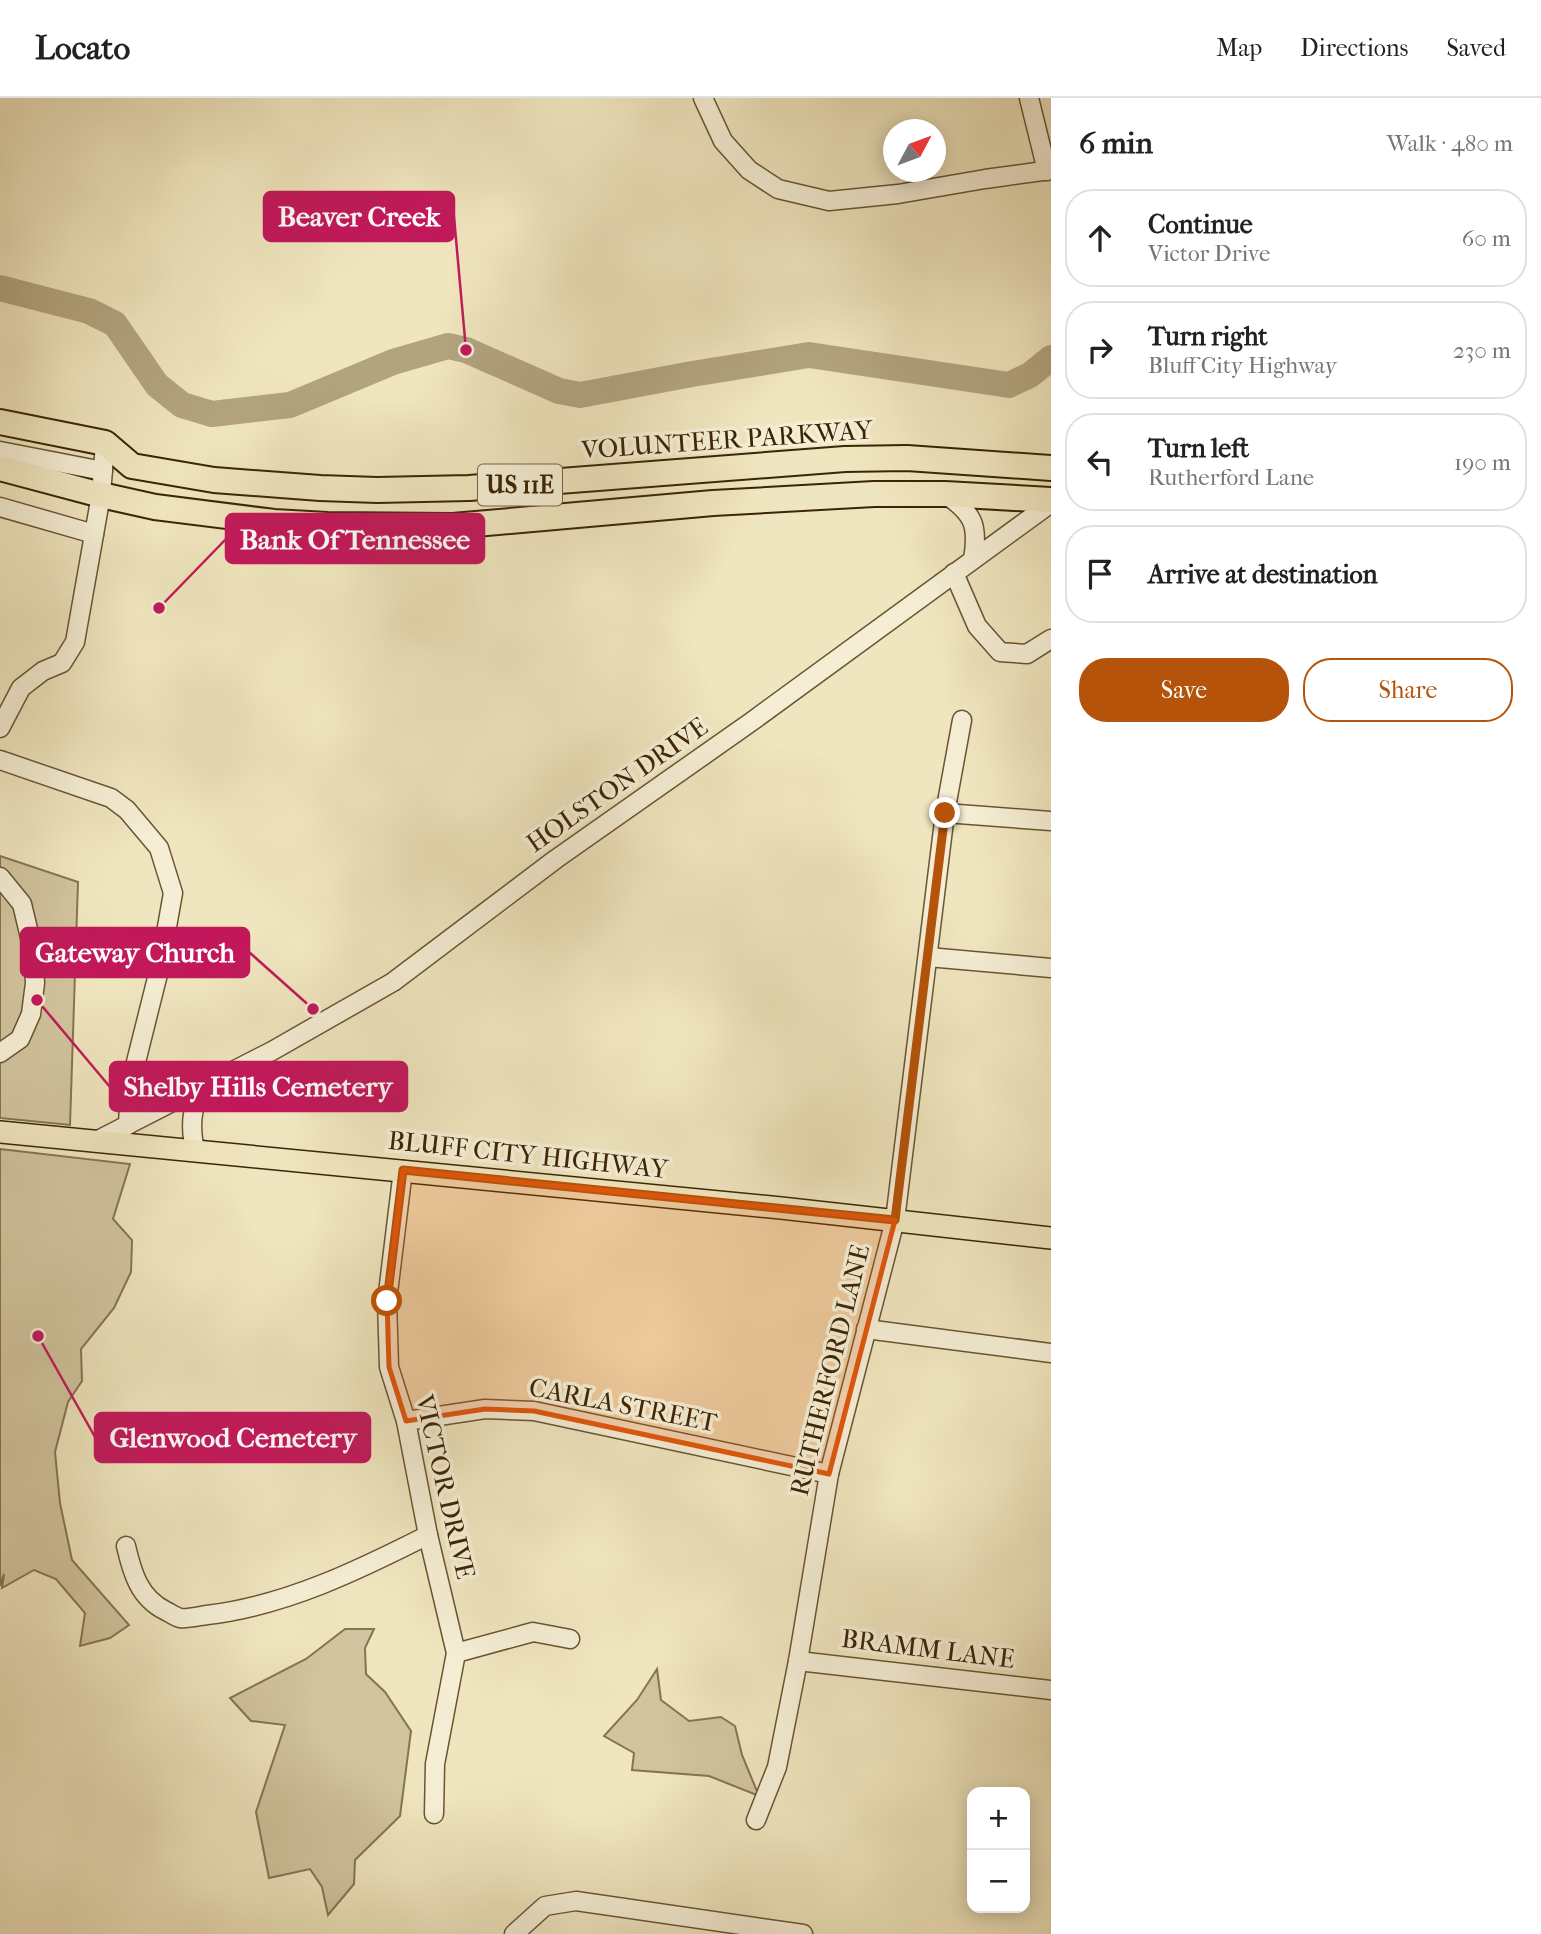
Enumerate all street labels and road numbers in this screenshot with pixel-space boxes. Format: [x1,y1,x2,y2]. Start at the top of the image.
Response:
street label: VOLUNTEER PARKWAY [579,414,875,466]
road number: US 11E [478,464,562,506]
street label: HOLSTON DRIVE [520,711,714,859]
street label: BLUFF CITY HIGHWAY [386,1125,671,1185]
street label: RUTHERFORD LANE [784,1241,876,1499]
street label: CARLA STREET [526,1372,720,1439]
street label: VICTOR DRIVE [409,1391,481,1582]
street label: BRAMM LANE [840,1623,1016,1675]

